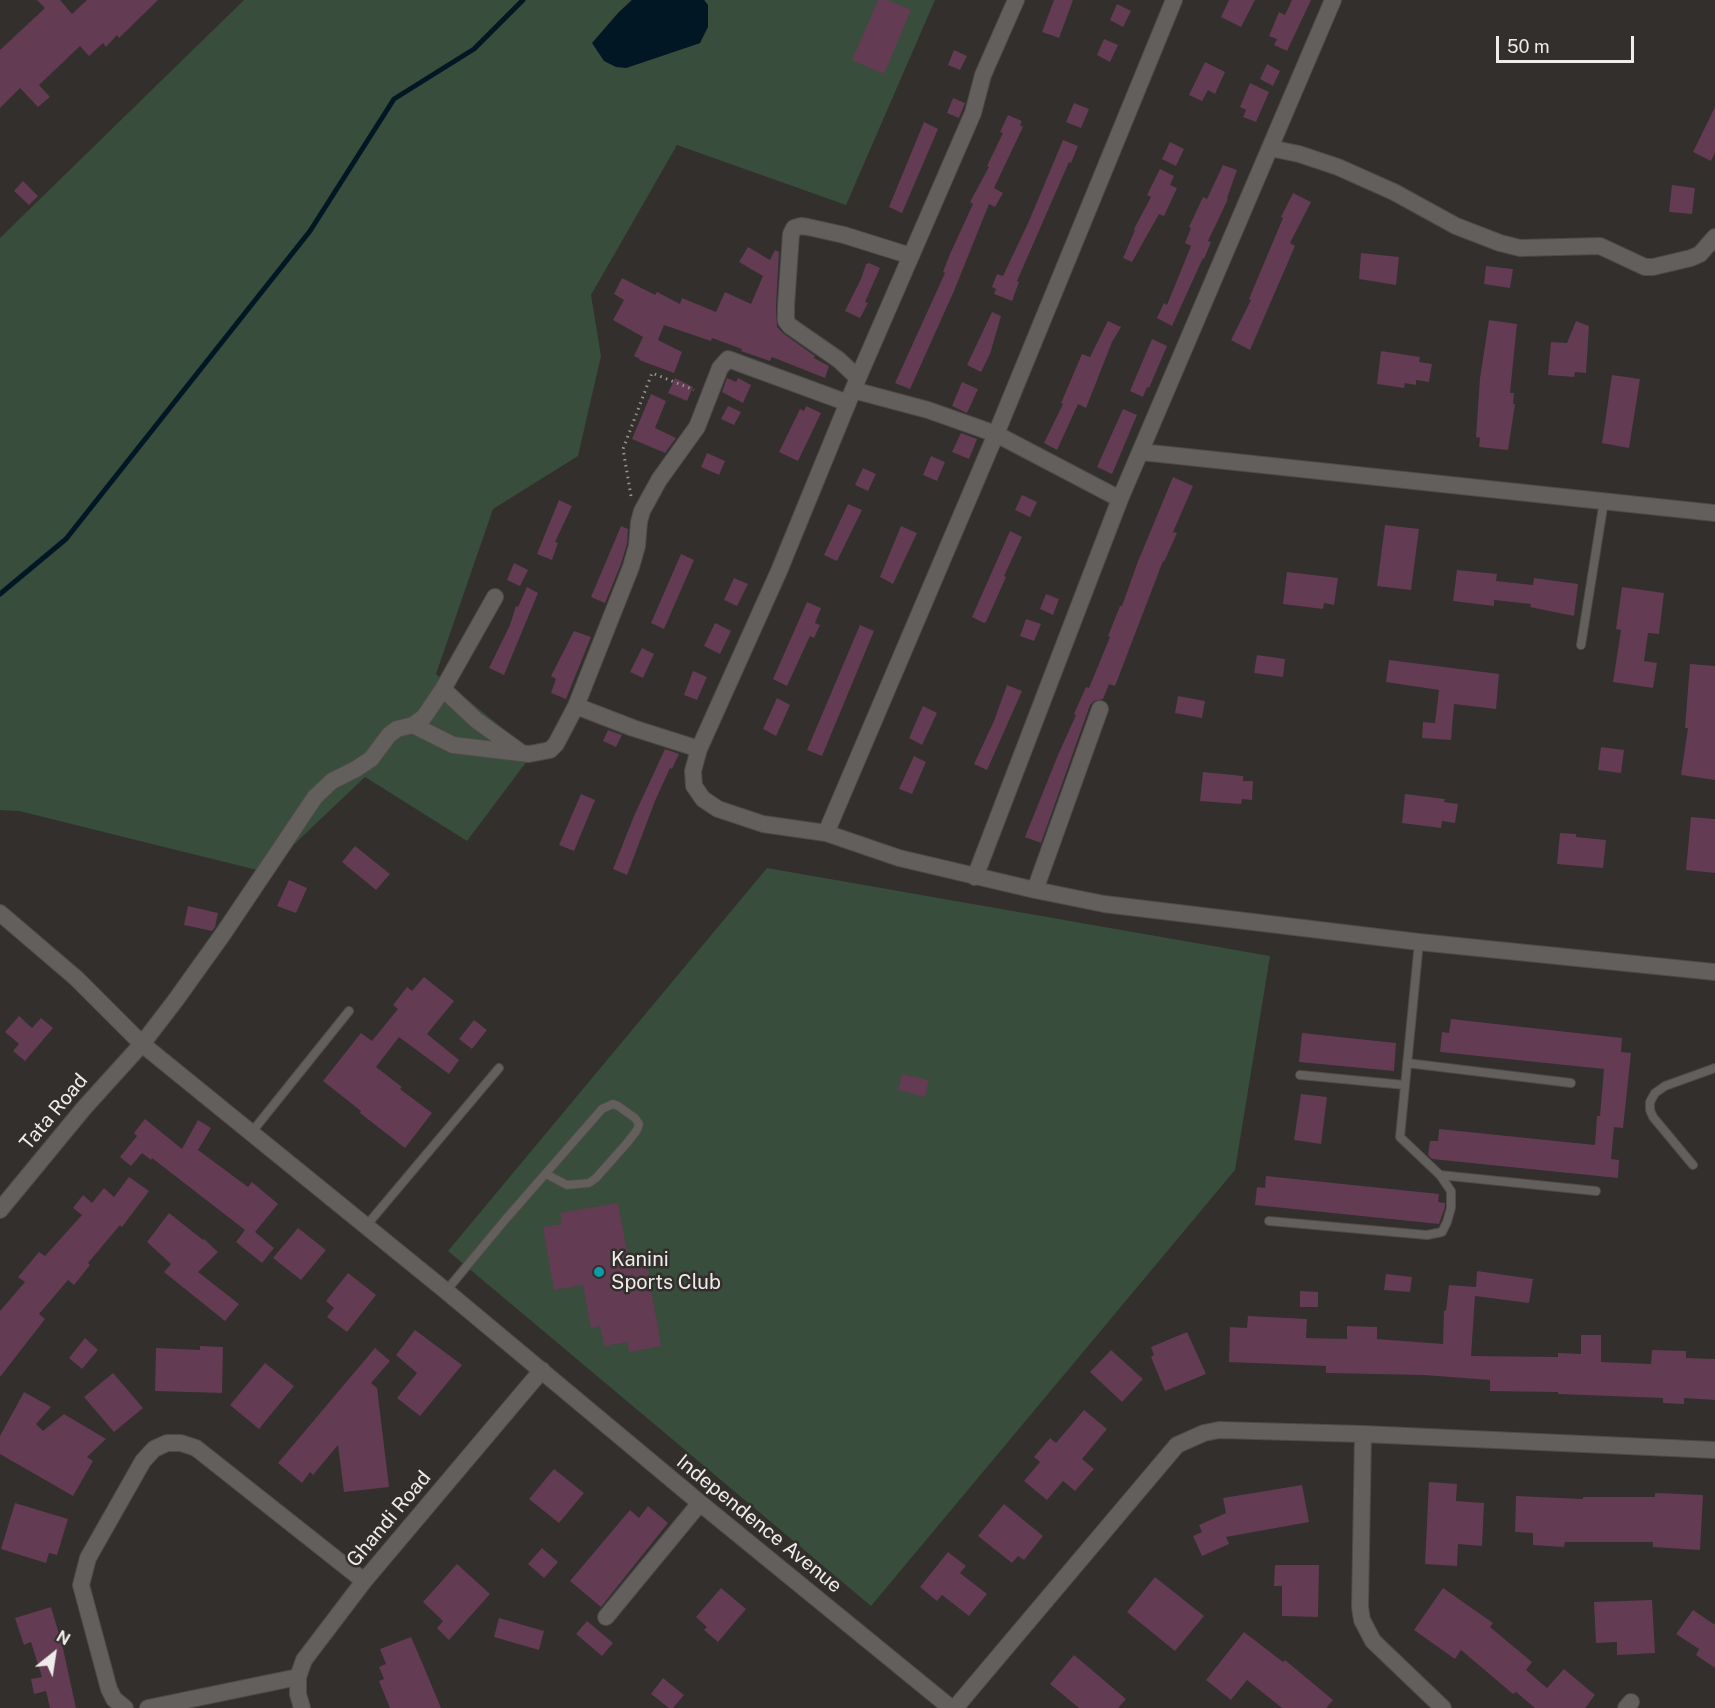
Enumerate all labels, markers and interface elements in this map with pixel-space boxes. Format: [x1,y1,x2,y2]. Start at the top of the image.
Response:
scale bar [1499,24,1637,62]
text: 50 m [1507,36,1550,57]
street label: Tata Road [15,1069,93,1155]
place label: Kanini Sports Club [611,1248,721,1295]
marker: Kanini Sports Club [592,1265,606,1279]
street label: Independence Avenue [672,1450,846,1598]
street label: Ghandi Road [342,1466,436,1572]
north arrow [24,1624,84,1684]
text: N [53,1627,73,1649]

